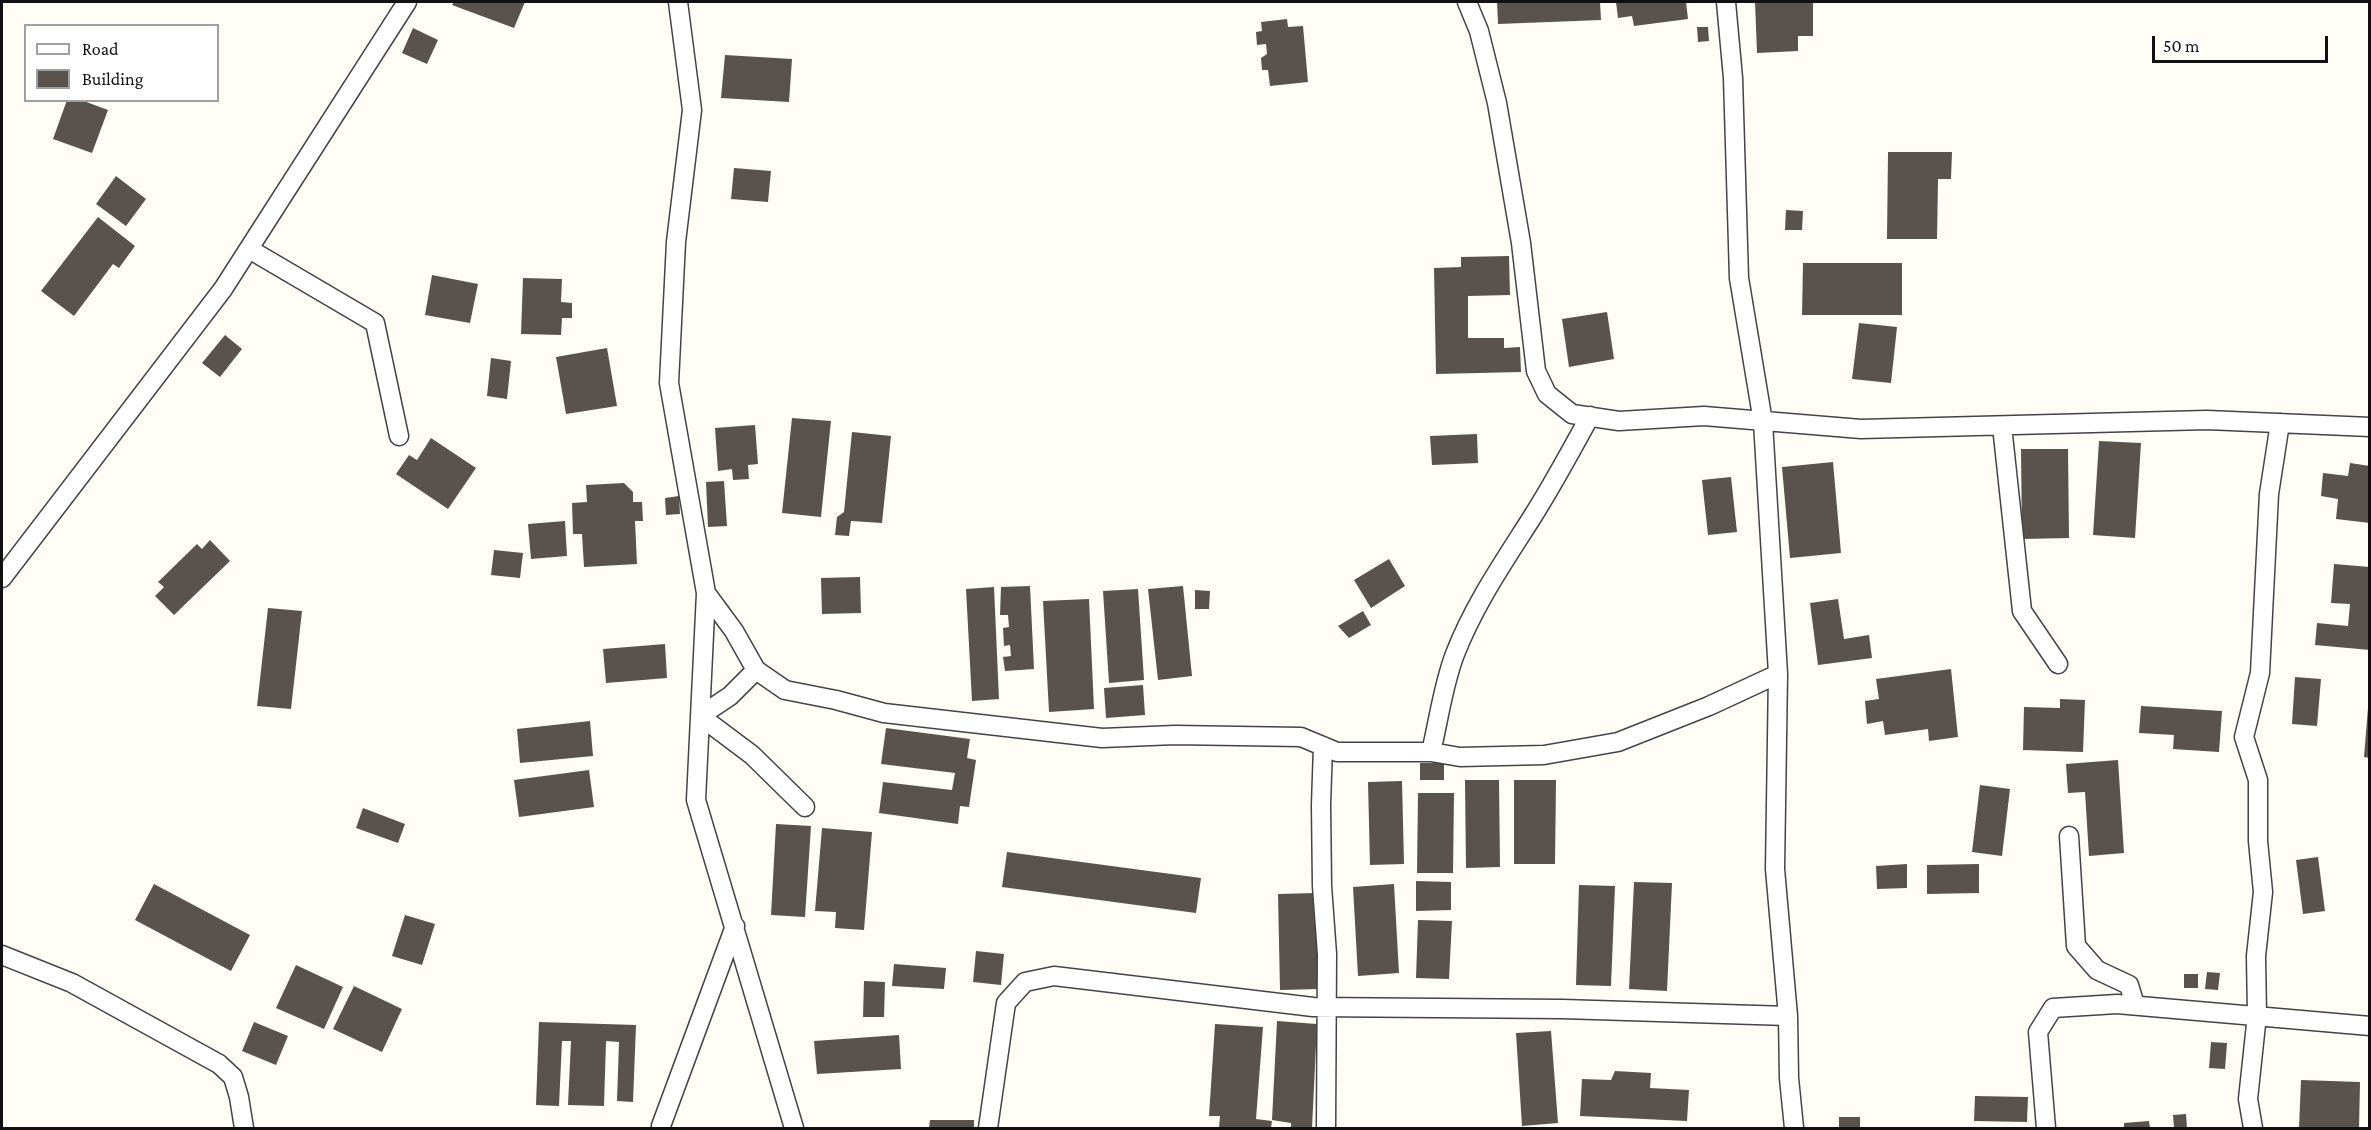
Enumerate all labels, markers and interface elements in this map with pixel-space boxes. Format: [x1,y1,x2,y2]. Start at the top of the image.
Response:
legend [24,24,219,102]
scale bar [2155,24,2330,62]
text: 50 m [2163,36,2200,56]
text: Road [82,39,119,59]
text: Building [82,69,143,89]

